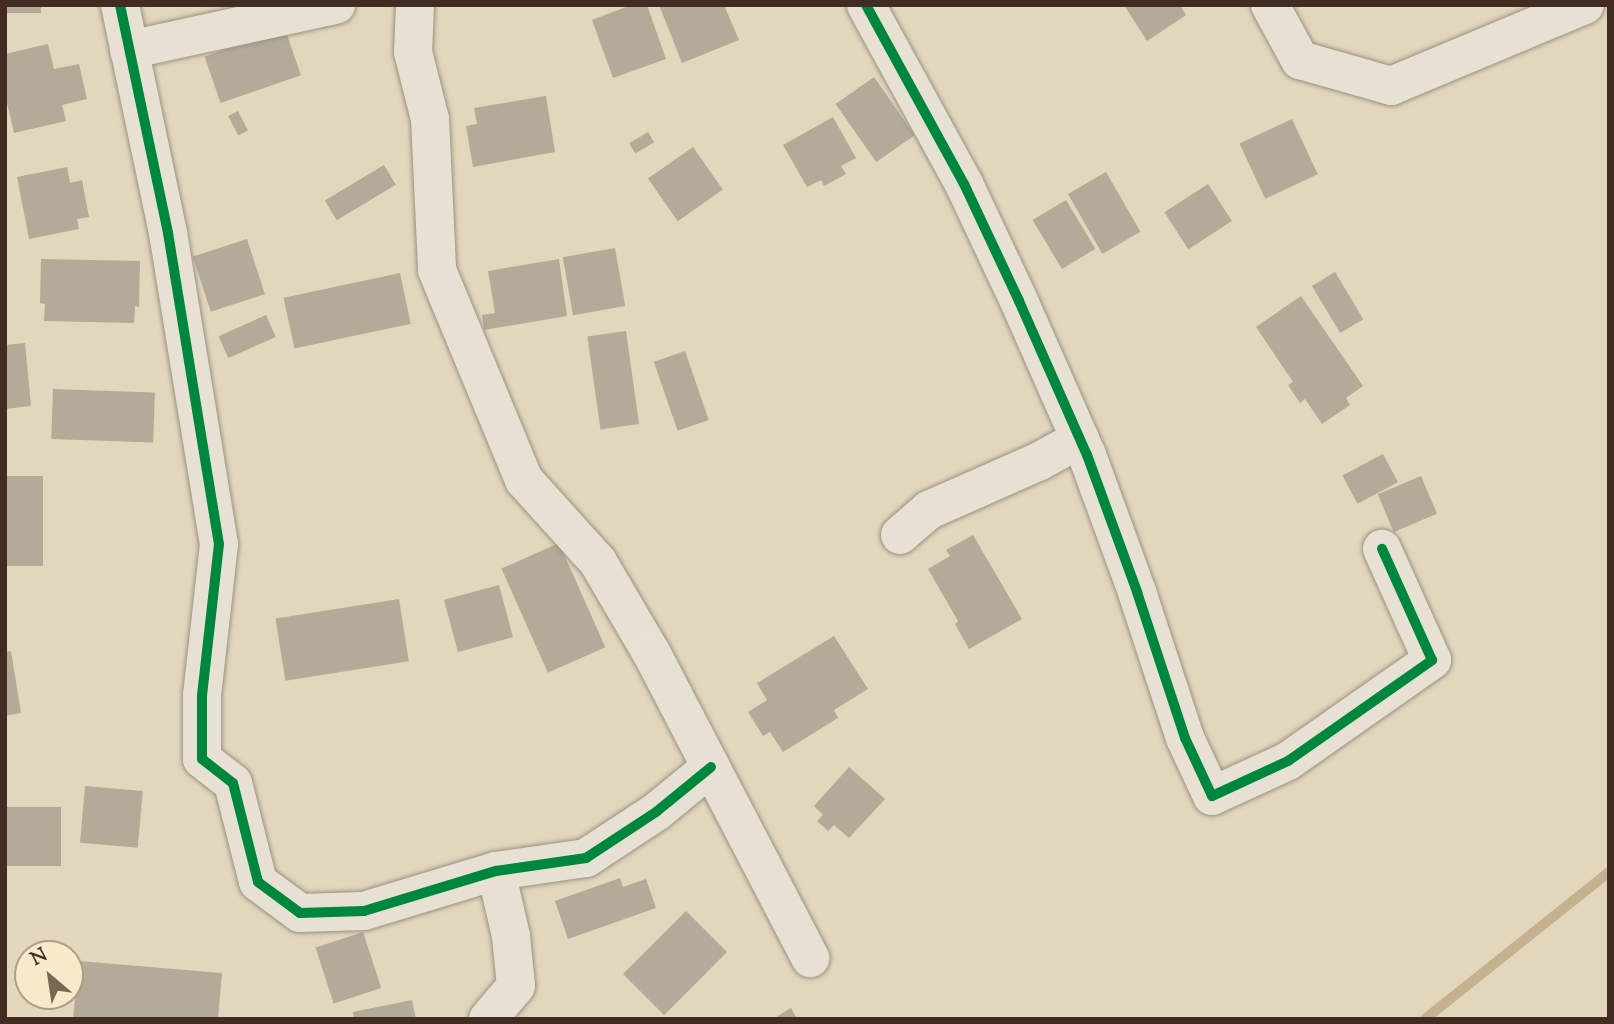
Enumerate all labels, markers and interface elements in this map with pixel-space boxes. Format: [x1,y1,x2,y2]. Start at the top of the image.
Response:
north arrow [14,940,84,1010]
text: N [26,942,53,973]

